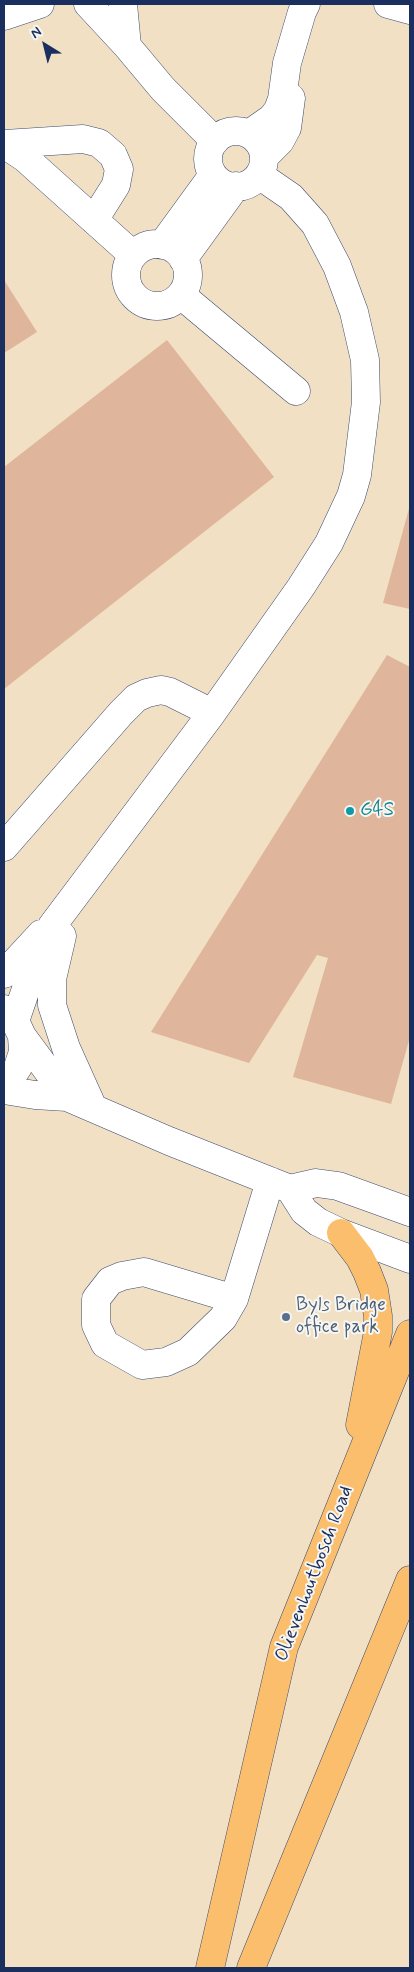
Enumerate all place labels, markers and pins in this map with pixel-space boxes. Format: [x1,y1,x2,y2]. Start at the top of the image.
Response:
place label: G4S [360,800,394,822]
marker: G4S [344,805,356,817]
place label: Byls Bridge office park [296,1295,386,1339]
marker: Byls Bridge office park [280,1311,292,1323]

